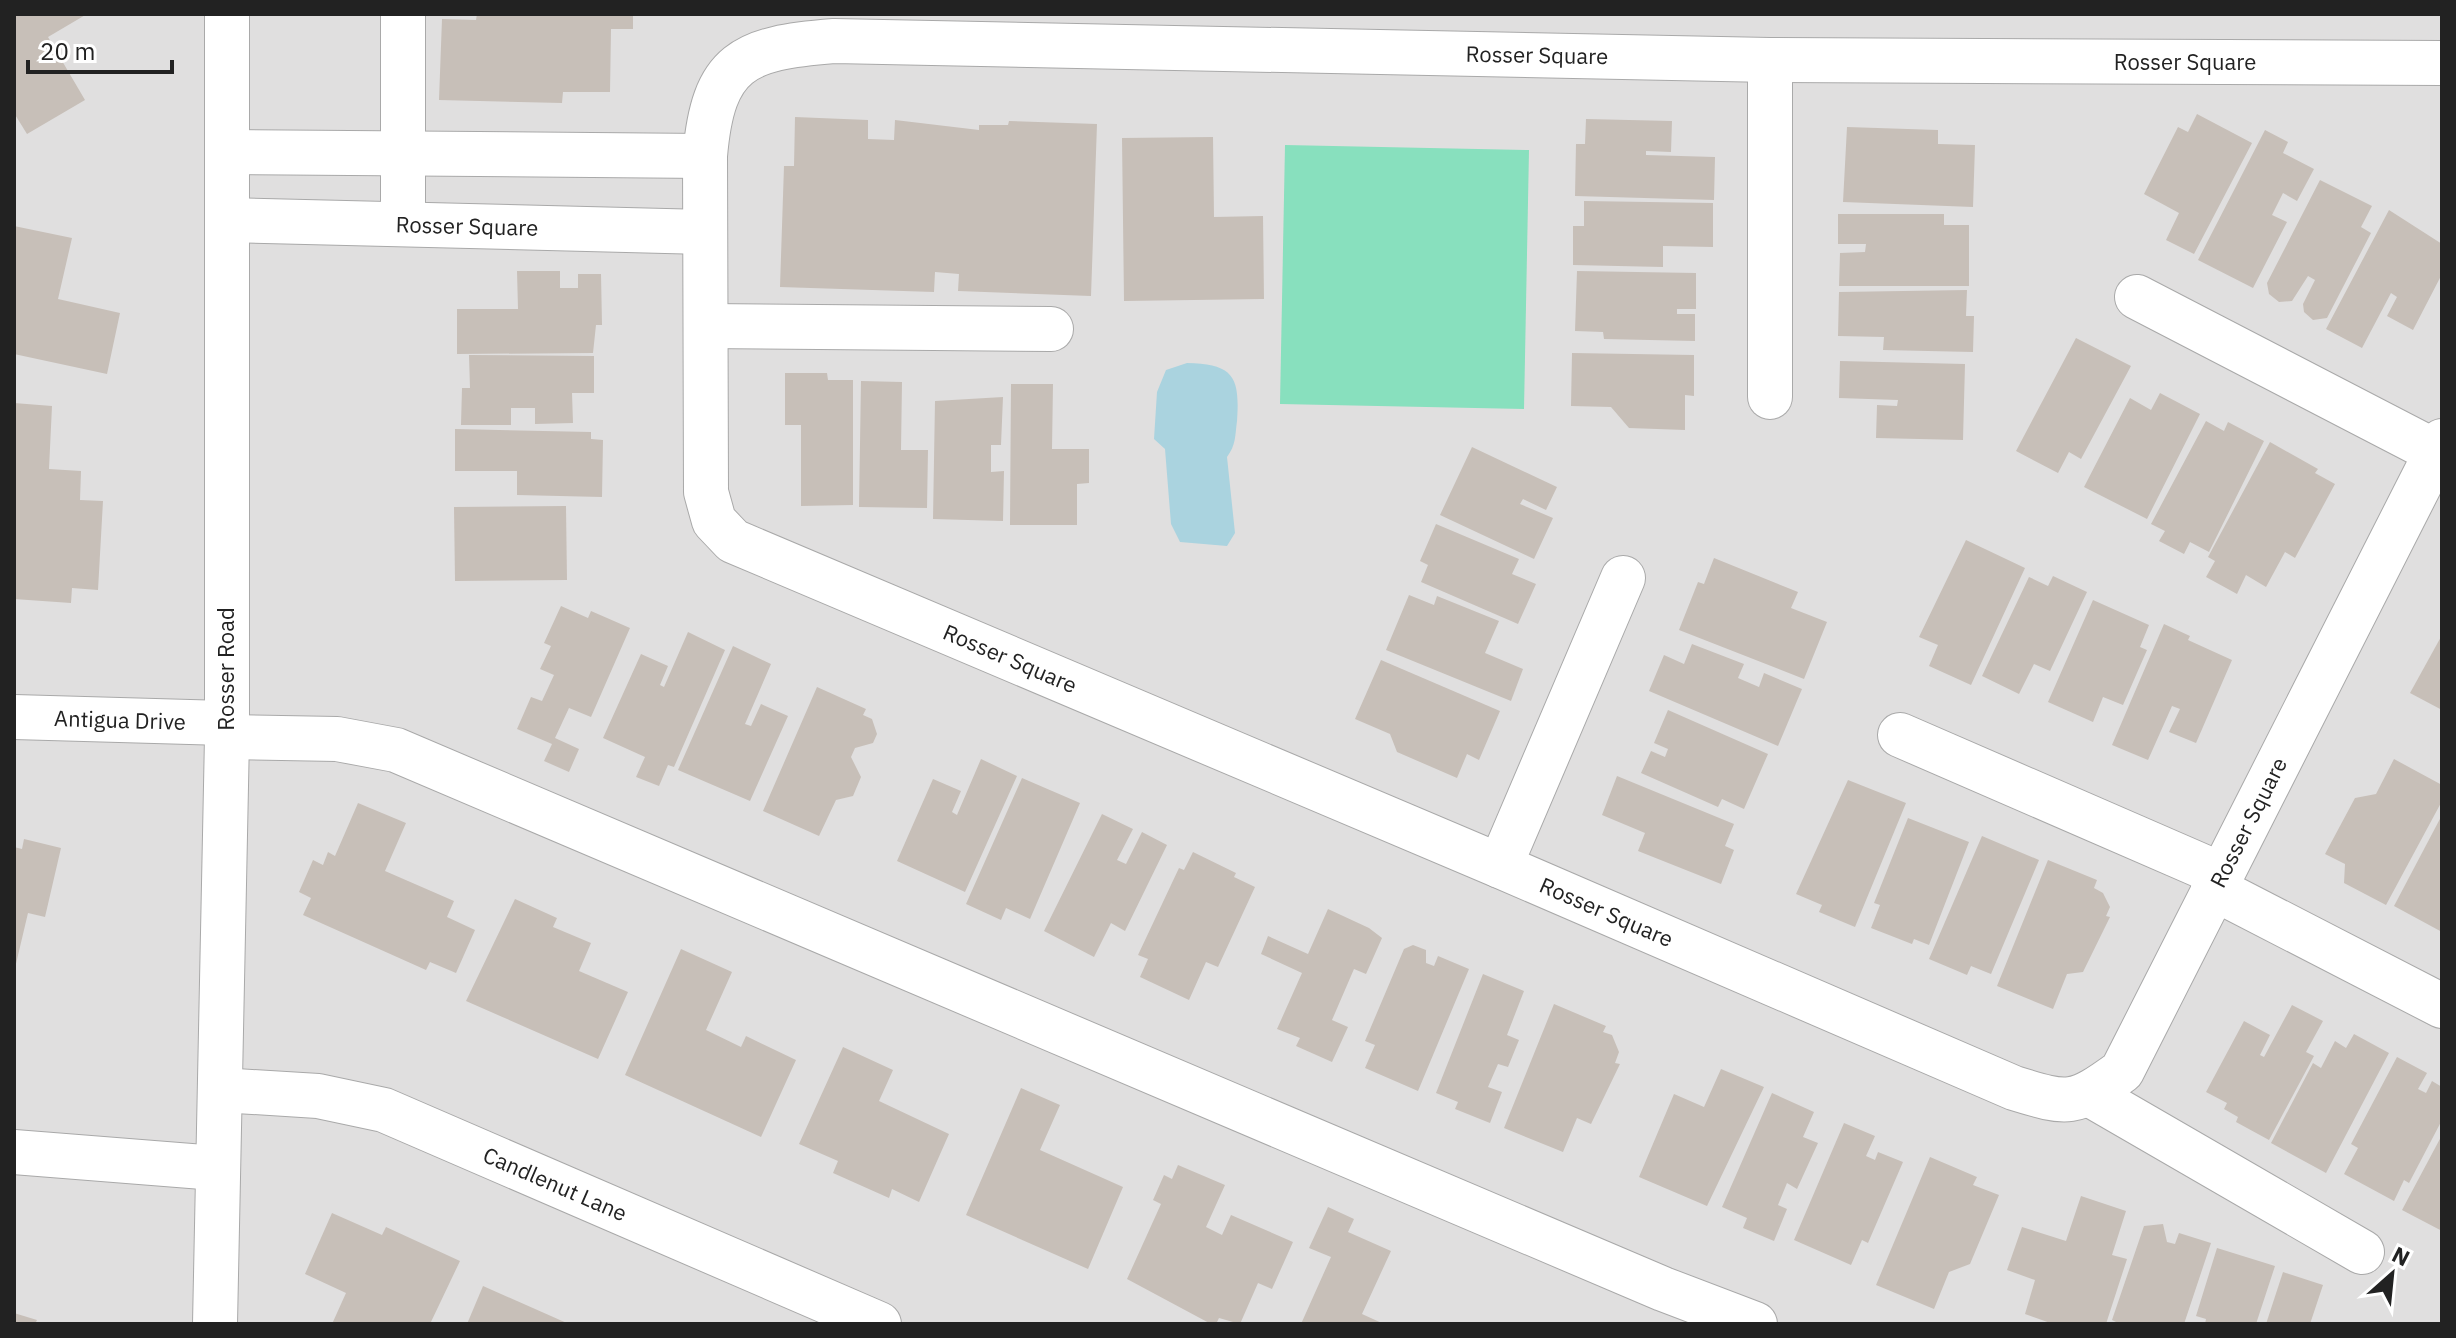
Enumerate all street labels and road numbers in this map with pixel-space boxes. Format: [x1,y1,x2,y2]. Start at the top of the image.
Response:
street label: Rosser Square [1465,39,1609,70]
street label: Rosser Square [2114,47,2256,76]
street label: Rosser Square [395,209,539,242]
street label: Rosser Road [211,607,240,731]
street label: Rosser Square [939,617,1082,699]
street label: Antigua Drive [54,703,186,736]
street label: Rosser Square [2203,752,2293,892]
street label: Rosser Square [1535,870,1678,953]
street label: Candlenut Lane [479,1140,632,1227]

